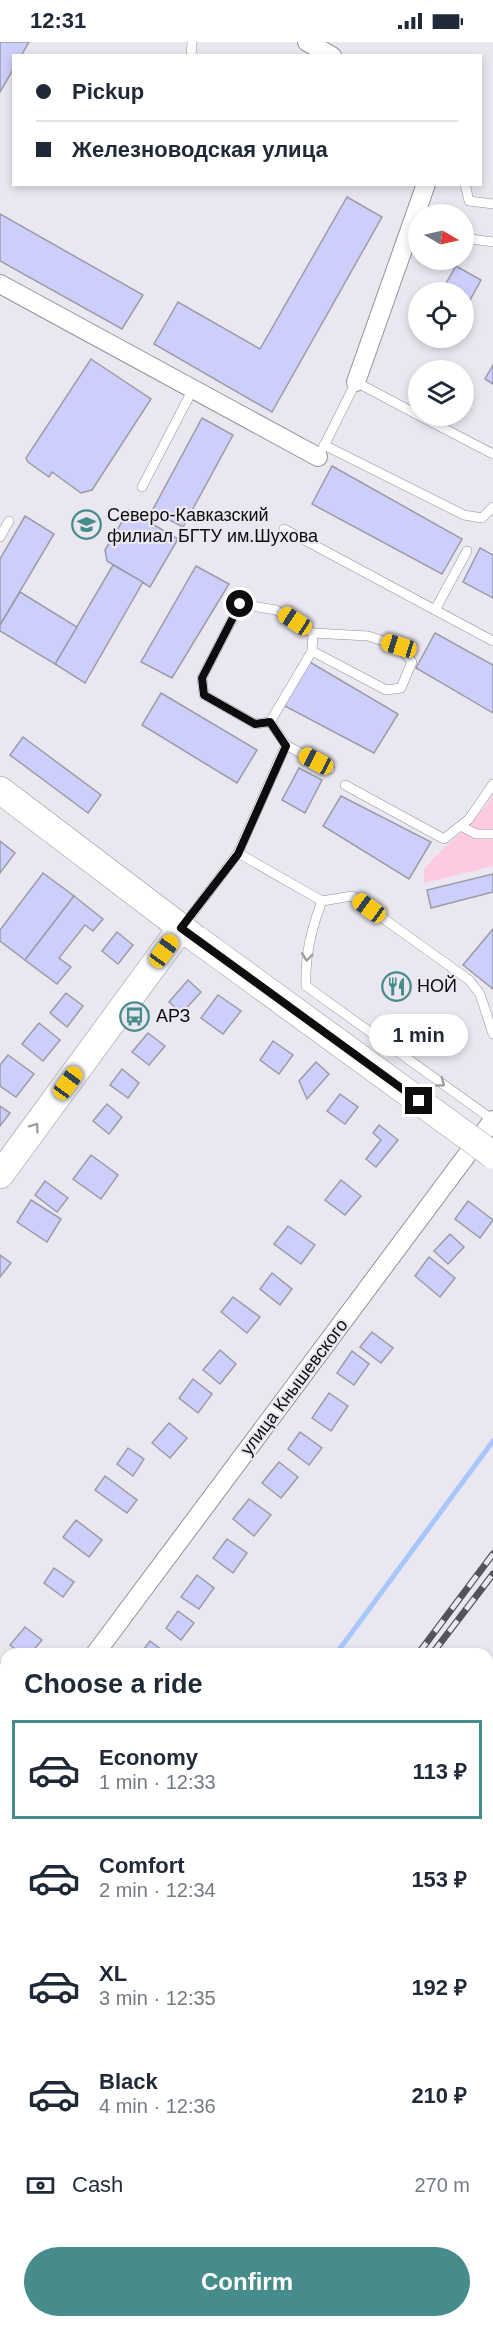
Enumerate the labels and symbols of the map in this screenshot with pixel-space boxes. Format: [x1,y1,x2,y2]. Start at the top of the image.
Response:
north arrow [408,204,474,270]
place label: Северо-Кавказский филиал БГТУ им.Шухова [107,505,319,546]
school or university icon: Северо-Кавказский филиал БГТУ им.Шухова [70,509,102,541]
route start [226,590,253,617]
car [275,604,315,638]
car [379,632,419,660]
car [296,745,336,777]
car [349,890,389,926]
car [146,931,182,971]
one-way arrow [301,953,314,962]
restaurant icon: НОЙ [380,970,412,1002]
place label: НОЙ [417,975,457,996]
bus stop icon: АРЗ [119,1000,151,1032]
place label: АРЗ [156,1006,191,1026]
callout: 1 min [370,1014,468,1056]
car [50,1063,86,1103]
one-way arrow [435,1075,446,1086]
route end [405,1087,432,1114]
one-way arrow [27,1123,38,1134]
street label: улица Кнышевского [236,1315,352,1459]

